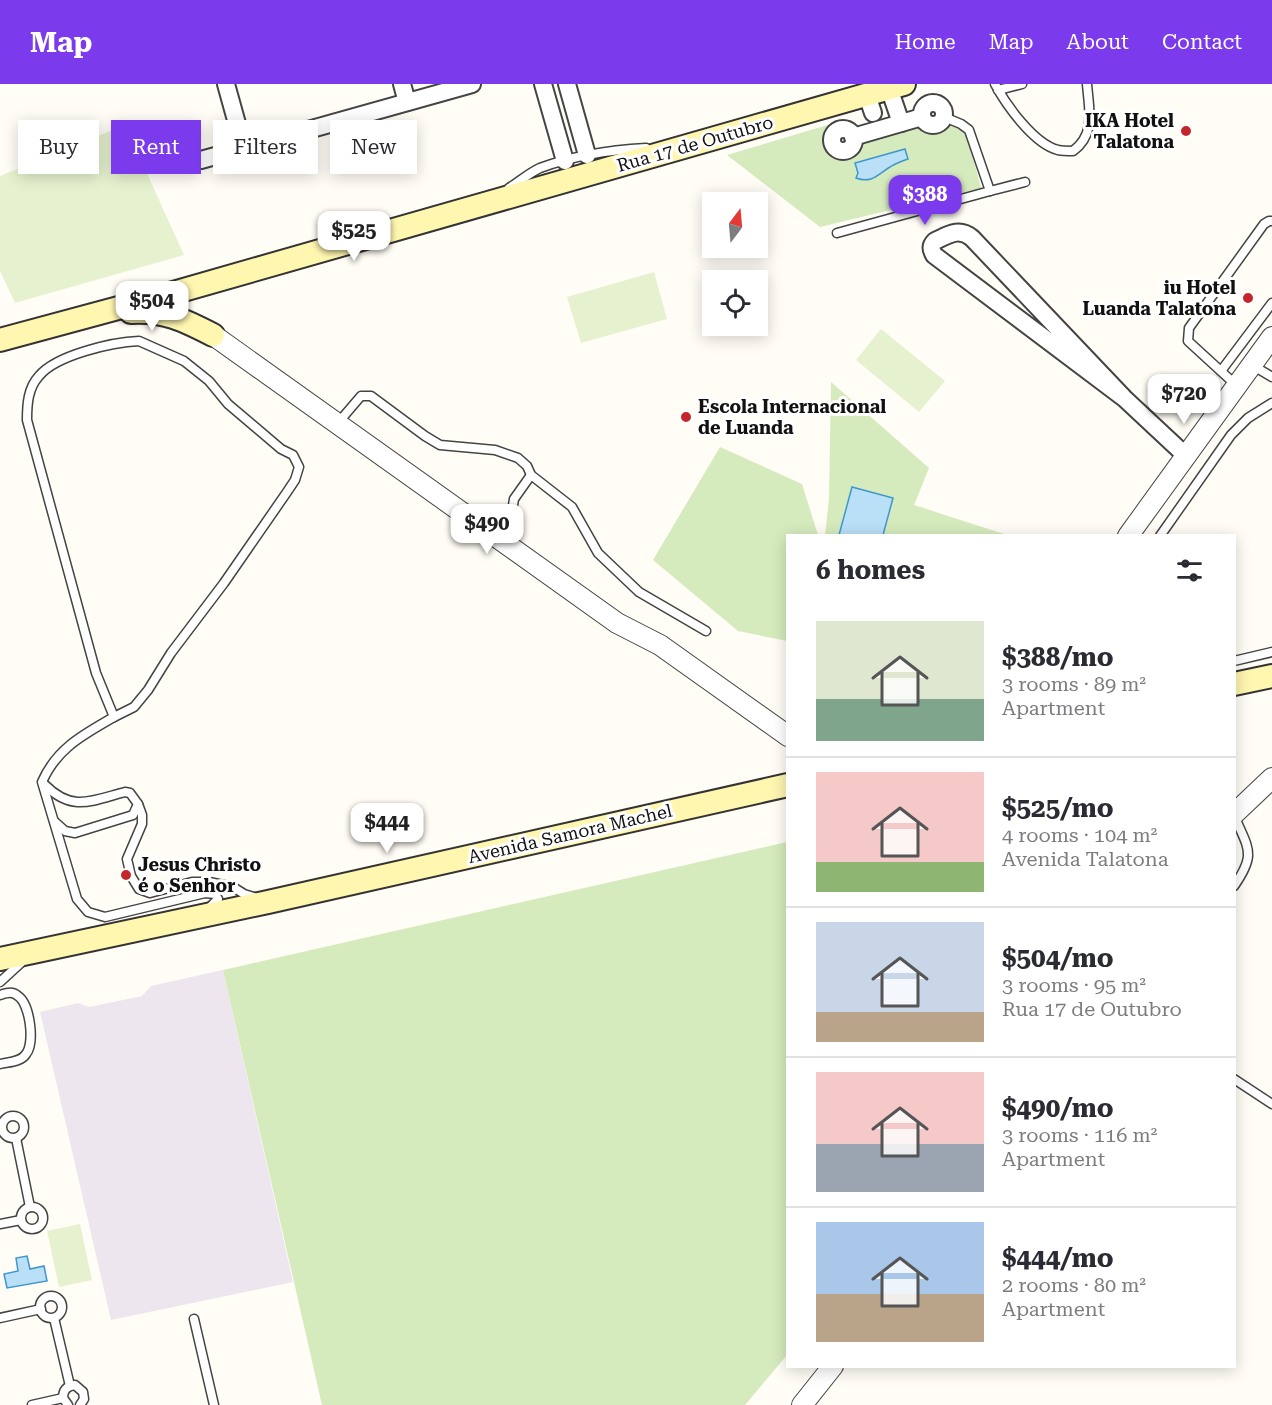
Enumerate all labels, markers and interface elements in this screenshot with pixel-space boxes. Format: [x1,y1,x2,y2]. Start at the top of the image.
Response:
text: Map [30,26,92,59]
text: Home [895,30,956,54]
text: Map [989,30,1034,54]
text: About [1067,30,1129,54]
text: Contact [1162,30,1242,54]
place label: IKA Hotel Talatona [1085,110,1174,152]
street label: Rua 17 de Outubro [614,111,775,176]
chip: Buy [18,120,99,174]
chip: Rent [111,120,201,174]
chip: Filters [213,120,318,174]
chip: New [330,120,417,174]
marker: IKA Hotel Talatona [1179,124,1193,138]
pin: $388 [889,175,961,226]
text: $388 [903,182,947,206]
north arrow [702,192,768,258]
map controls [702,192,768,336]
pin: $525 [318,211,390,262]
text: $525 [332,218,376,242]
button: locate [702,270,768,336]
place label: iu Hotel Luanda Talatona [1082,277,1236,319]
pin: $504 [116,281,188,332]
text: $504 [130,288,174,312]
marker: iu Hotel Luanda Talatona [1241,291,1255,305]
pin: $720 [1148,374,1220,425]
text: $720 [1162,381,1206,405]
place label: Escola Internacional de Luanda [698,396,886,438]
marker: Escola Internacional de Luanda [679,410,693,424]
pin: $490 [451,504,523,555]
text: $490 [465,511,509,535]
icon: filters [1173,554,1206,587]
text: 6 homes [816,555,925,585]
text: $388/mo [1002,642,1114,672]
icon: home [864,645,936,717]
text: 3 rooms · 89 m² [1002,672,1146,696]
text: Apartment [1002,696,1105,720]
text: $525/mo [1002,793,1114,823]
icon: home [864,796,936,868]
street label: Avenida Samora Machel [466,800,674,867]
pin: $444 [351,803,423,854]
text: $444 [365,810,409,834]
text: 4 rooms · 104 m² [1002,823,1157,847]
text: Avenida Talatona [1002,847,1169,871]
place label: Jesus Christo é o Senhor [138,854,261,896]
marker: Jesus Christo é o Senhor [119,868,133,882]
text: $504/mo [1002,943,1114,973]
icon: home [864,946,936,1018]
text: 3 rooms · 95 m² [1002,973,1146,997]
text: Rua 17 de Outubro [1002,997,1182,1021]
text: $490/mo [1002,1093,1114,1123]
icon: home [864,1096,936,1168]
text: 3 rooms · 116 m² [1002,1123,1157,1147]
text: Apartment [1002,1147,1105,1171]
text: $444/mo [1002,1243,1114,1273]
icon: home [864,1246,936,1318]
text: 2 rooms · 80 m² [1002,1273,1146,1297]
text: Apartment [1002,1297,1105,1321]

